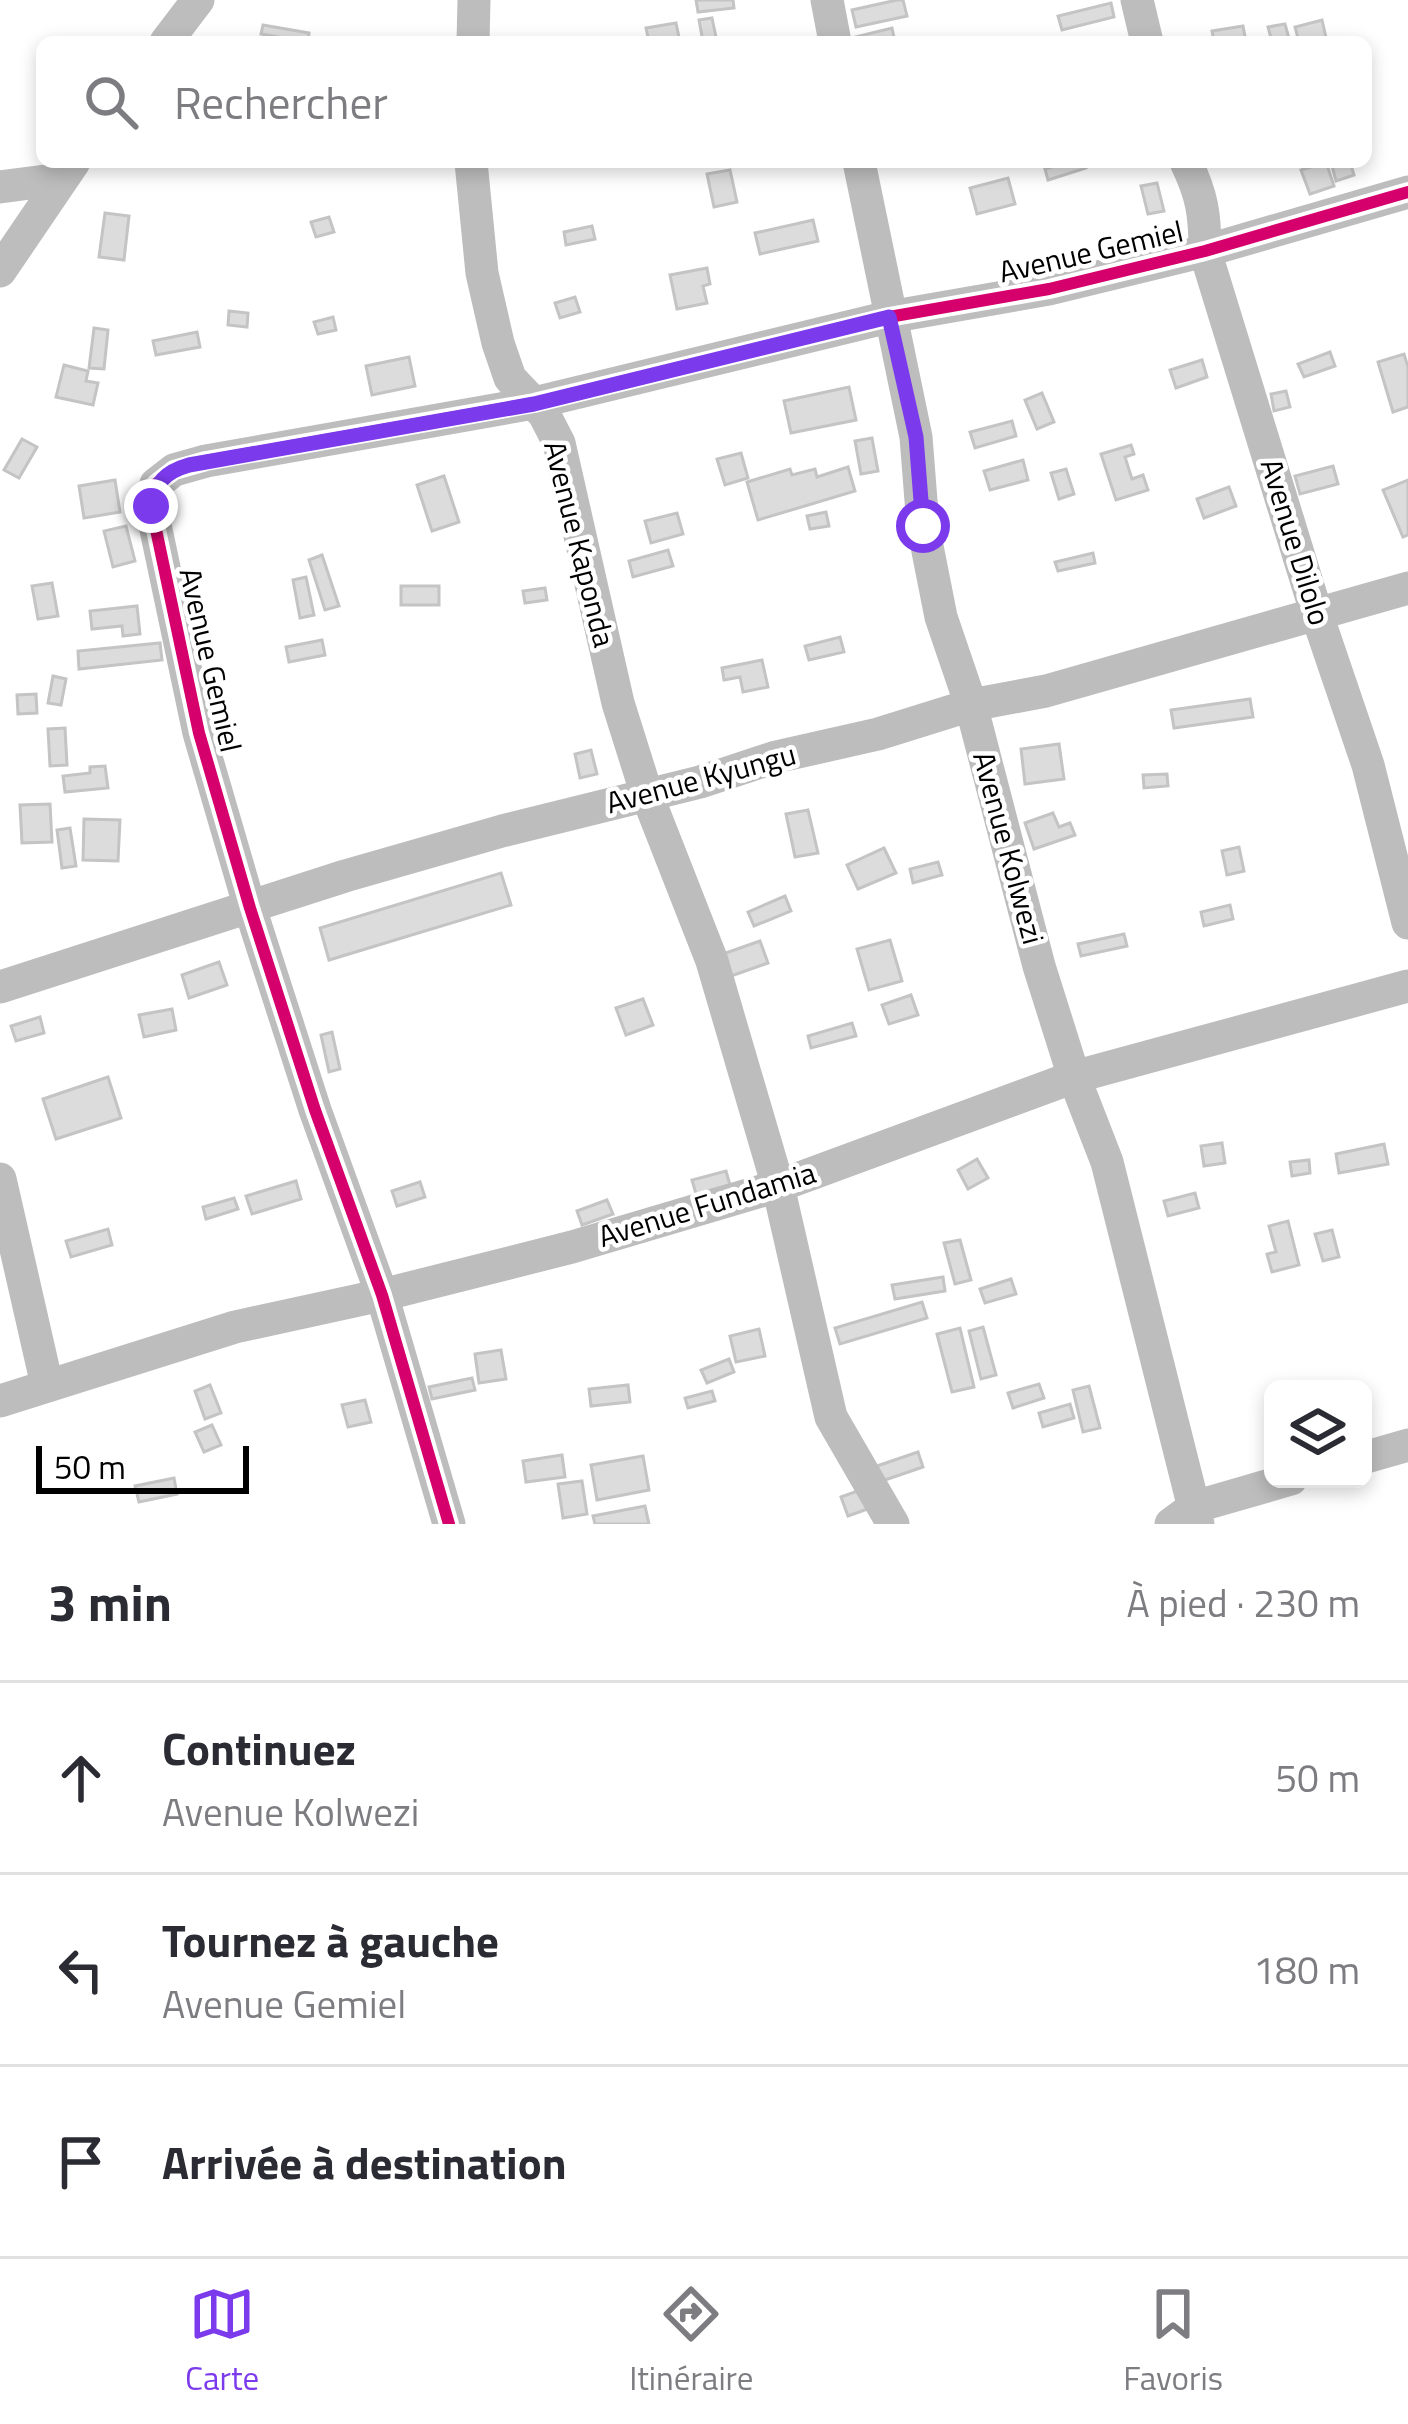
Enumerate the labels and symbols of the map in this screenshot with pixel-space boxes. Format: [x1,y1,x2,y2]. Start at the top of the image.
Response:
street label: Avenue Gemiel [994,207,1187,295]
street label: Avenue Kaponda [532,436,628,652]
street label: Avenue Dilolo [1249,453,1343,631]
route end [124,479,178,533]
route start [896,499,950,553]
street label: Avenue Gemiel [167,563,255,756]
street label: Avenue Kyungu [601,731,801,825]
street label: Avenue Kolwezi [961,746,1057,949]
street label: Avenue Fundamia [592,1149,821,1259]
scale bar [36,1440,249,1493]

